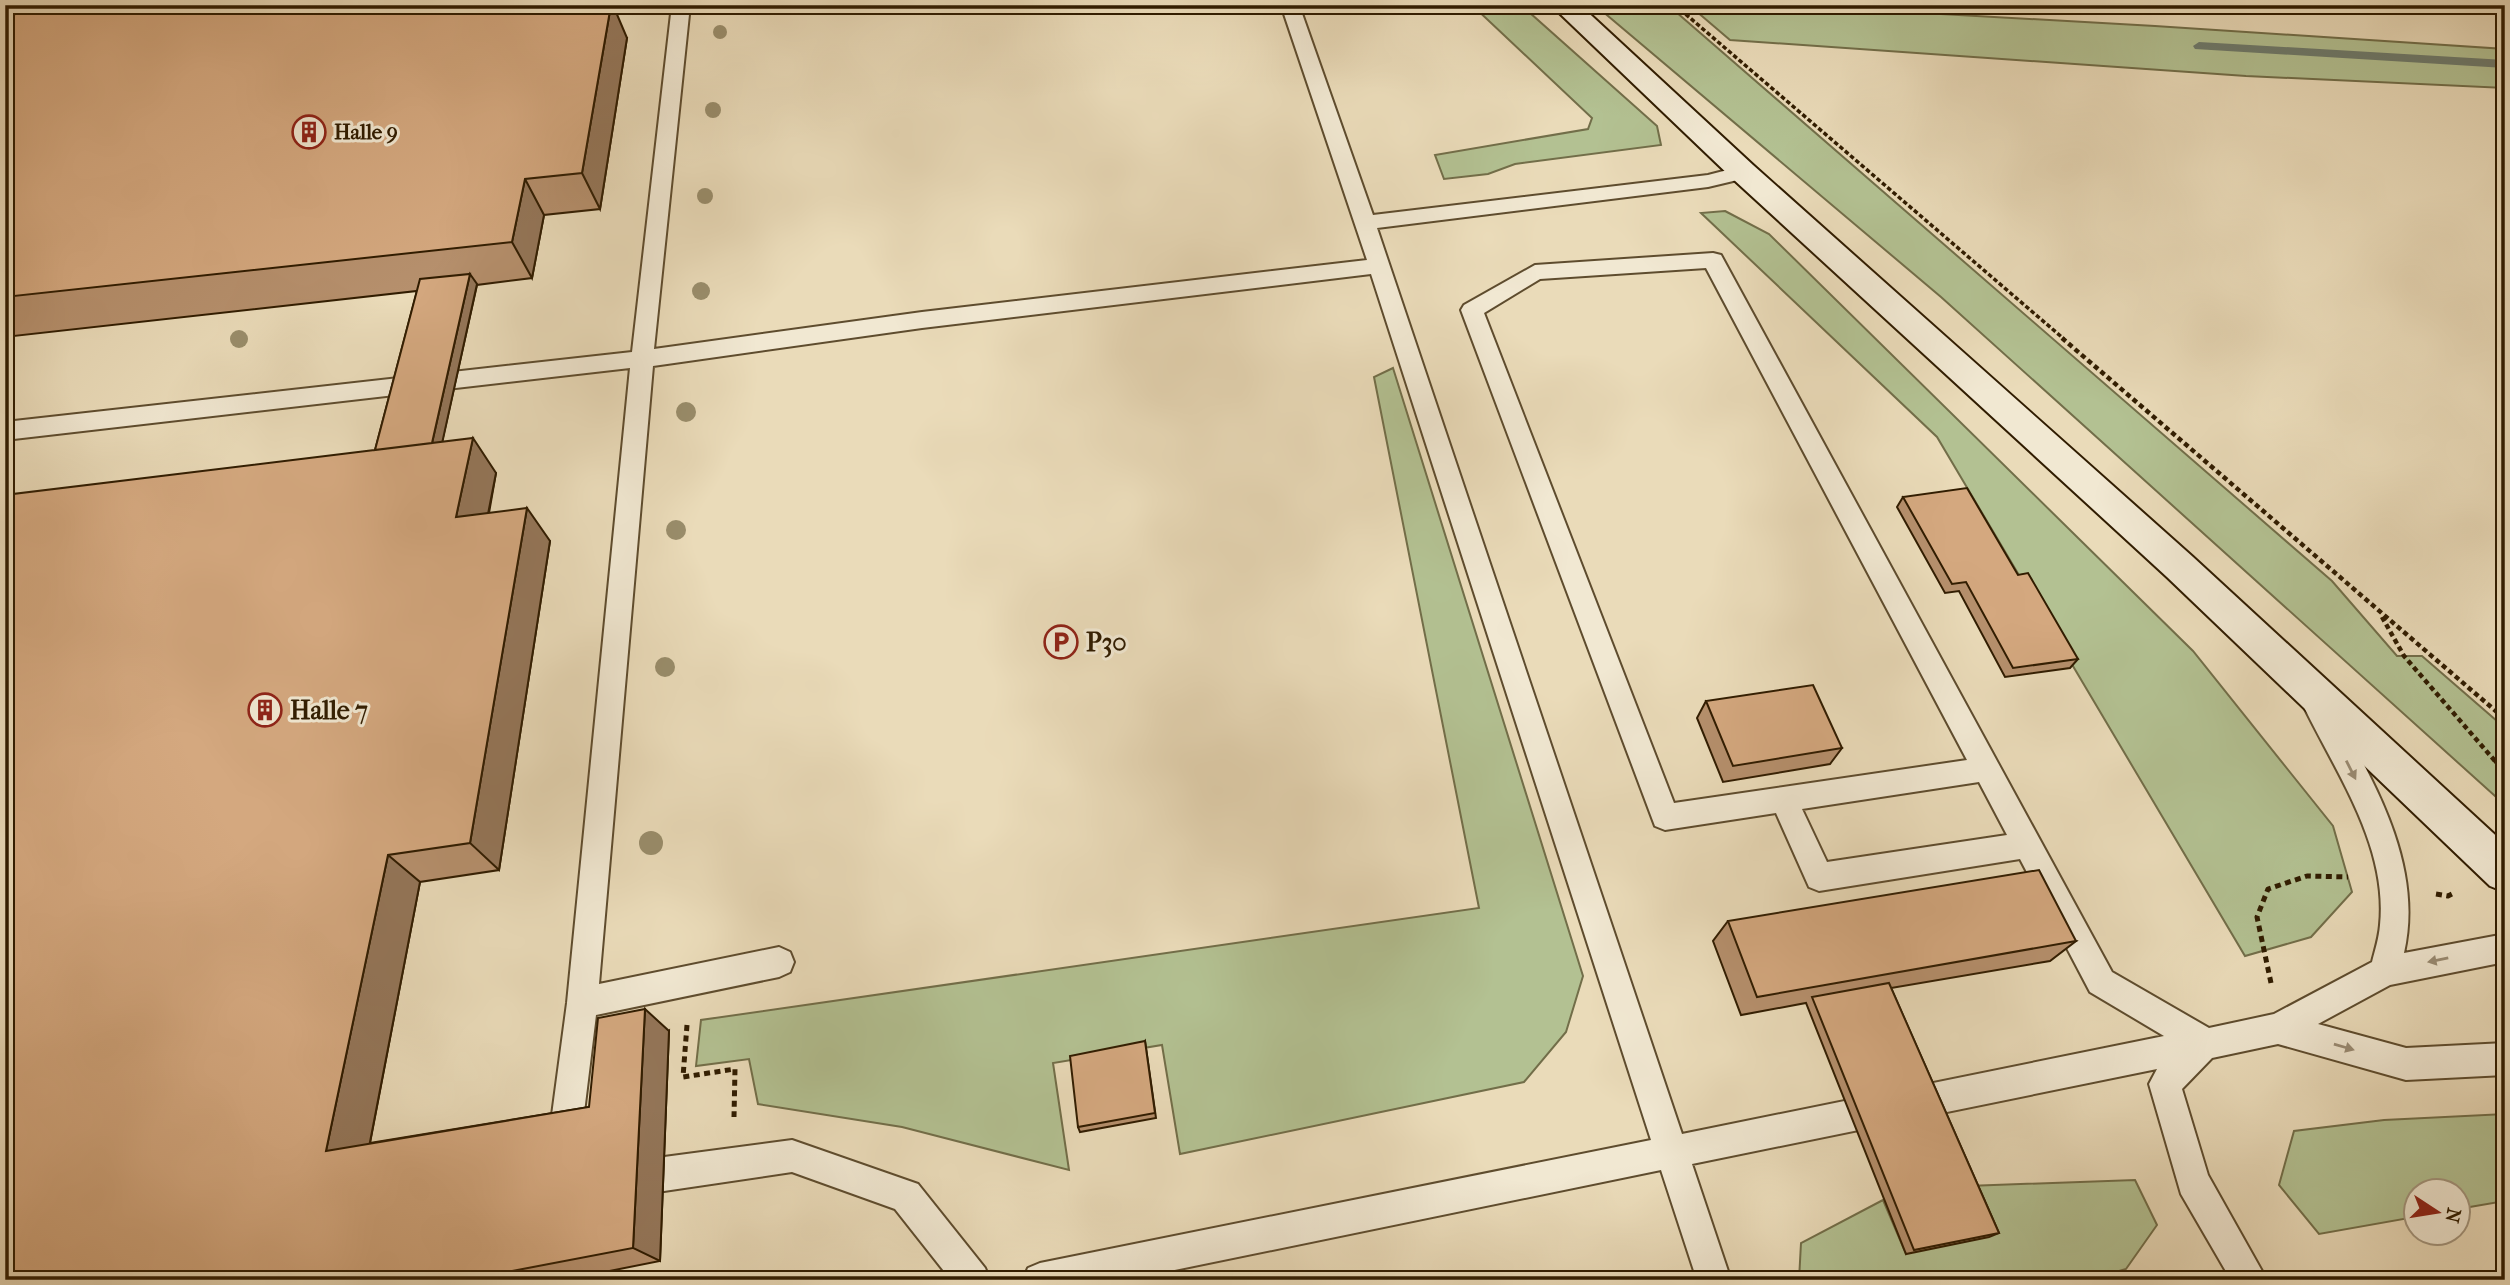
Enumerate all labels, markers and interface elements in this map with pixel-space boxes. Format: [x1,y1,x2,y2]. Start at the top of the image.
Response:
building icon: Halle 9 [290,113,328,151]
place label: Halle 9 [334,120,398,144]
parking icon: P30 [1042,623,1080,661]
place label: P30 [1086,627,1127,658]
building icon: Halle 7 [246,691,284,729]
place label: Halle 7 [290,695,368,726]
one-way arrow [2345,760,2357,780]
one-way arrow [2427,955,2449,966]
one-way arrow [2333,1042,2355,1053]
north arrow [2402,1176,2472,1246]
text: N [2440,1206,2465,1225]

